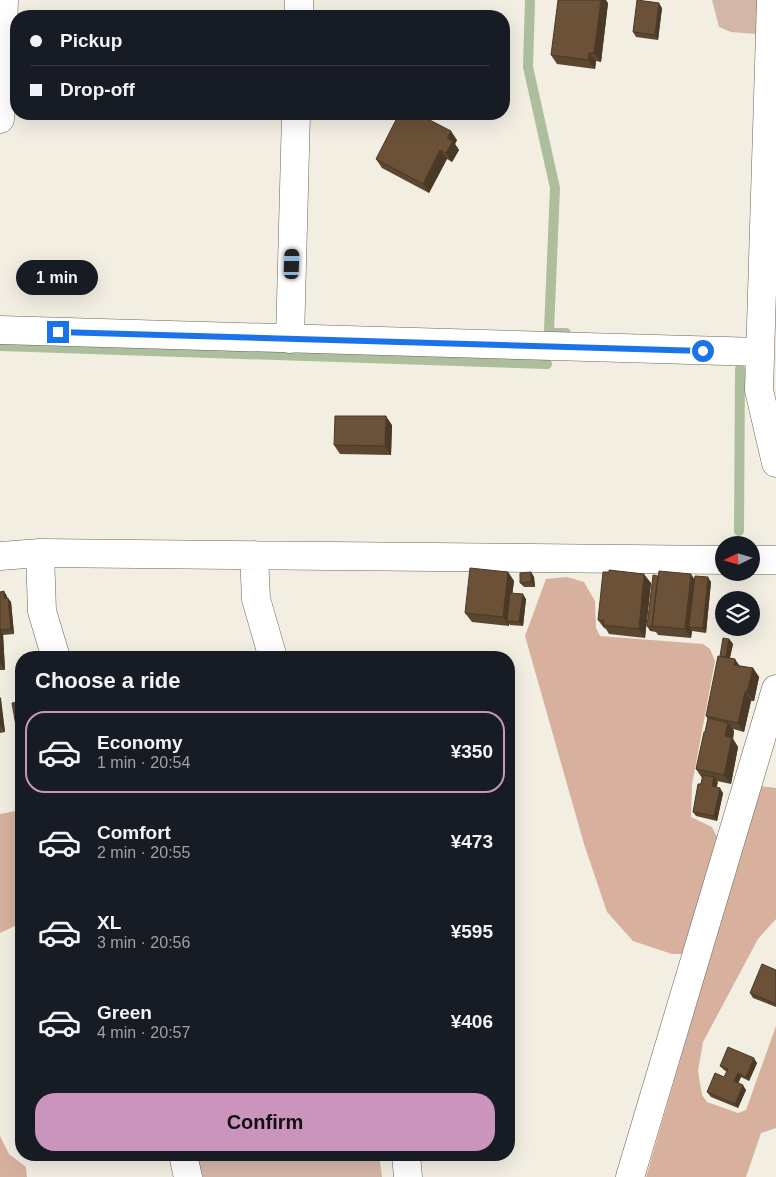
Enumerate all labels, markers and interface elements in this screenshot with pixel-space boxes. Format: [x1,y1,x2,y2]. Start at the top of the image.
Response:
text: Pickup [60,30,122,51]
text: Drop-off [60,79,135,100]
car [283,249,300,279]
callout: 1 min [17,260,99,294]
text: 1 min [36,269,78,286]
route end [47,321,69,343]
route start [692,340,714,362]
north arrow [715,536,760,581]
map controls [715,536,760,636]
button: layers [715,591,760,636]
text: Choose a ride [35,668,180,693]
icon: car [37,730,82,775]
text: Economy [97,732,183,753]
text: ¥350 [451,741,493,762]
text: 1 min · 20:54 [97,754,190,771]
icon: car [37,820,82,865]
text: Comfort [97,822,171,843]
text: ¥473 [451,831,493,852]
text: 2 min · 20:55 [97,844,190,861]
icon: car [37,910,82,955]
text: XL [97,912,121,933]
text: ¥595 [451,921,493,942]
text: 3 min · 20:56 [97,934,190,951]
icon: car [37,1000,82,1045]
text: Green [97,1002,152,1023]
text: ¥406 [451,1011,493,1032]
text: 4 min · 20:57 [97,1024,190,1041]
button: Confirm [35,1093,495,1151]

